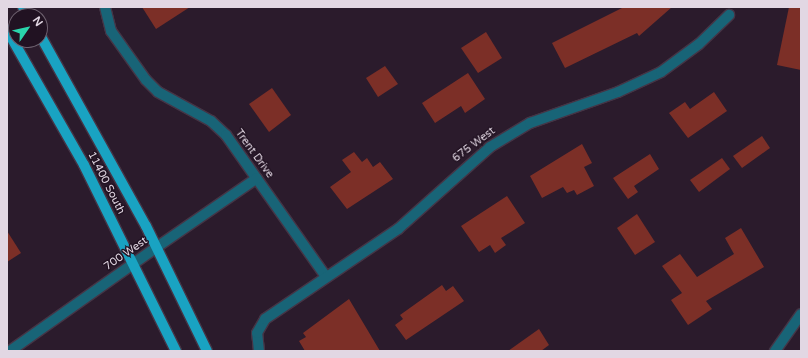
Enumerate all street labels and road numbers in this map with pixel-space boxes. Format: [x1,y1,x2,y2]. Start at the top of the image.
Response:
street label: 675 West [450,125,498,165]
street label: Trent Drive [232,127,276,181]
street label: 11400 South [85,150,127,216]
street label: 700 West [102,234,150,274]

